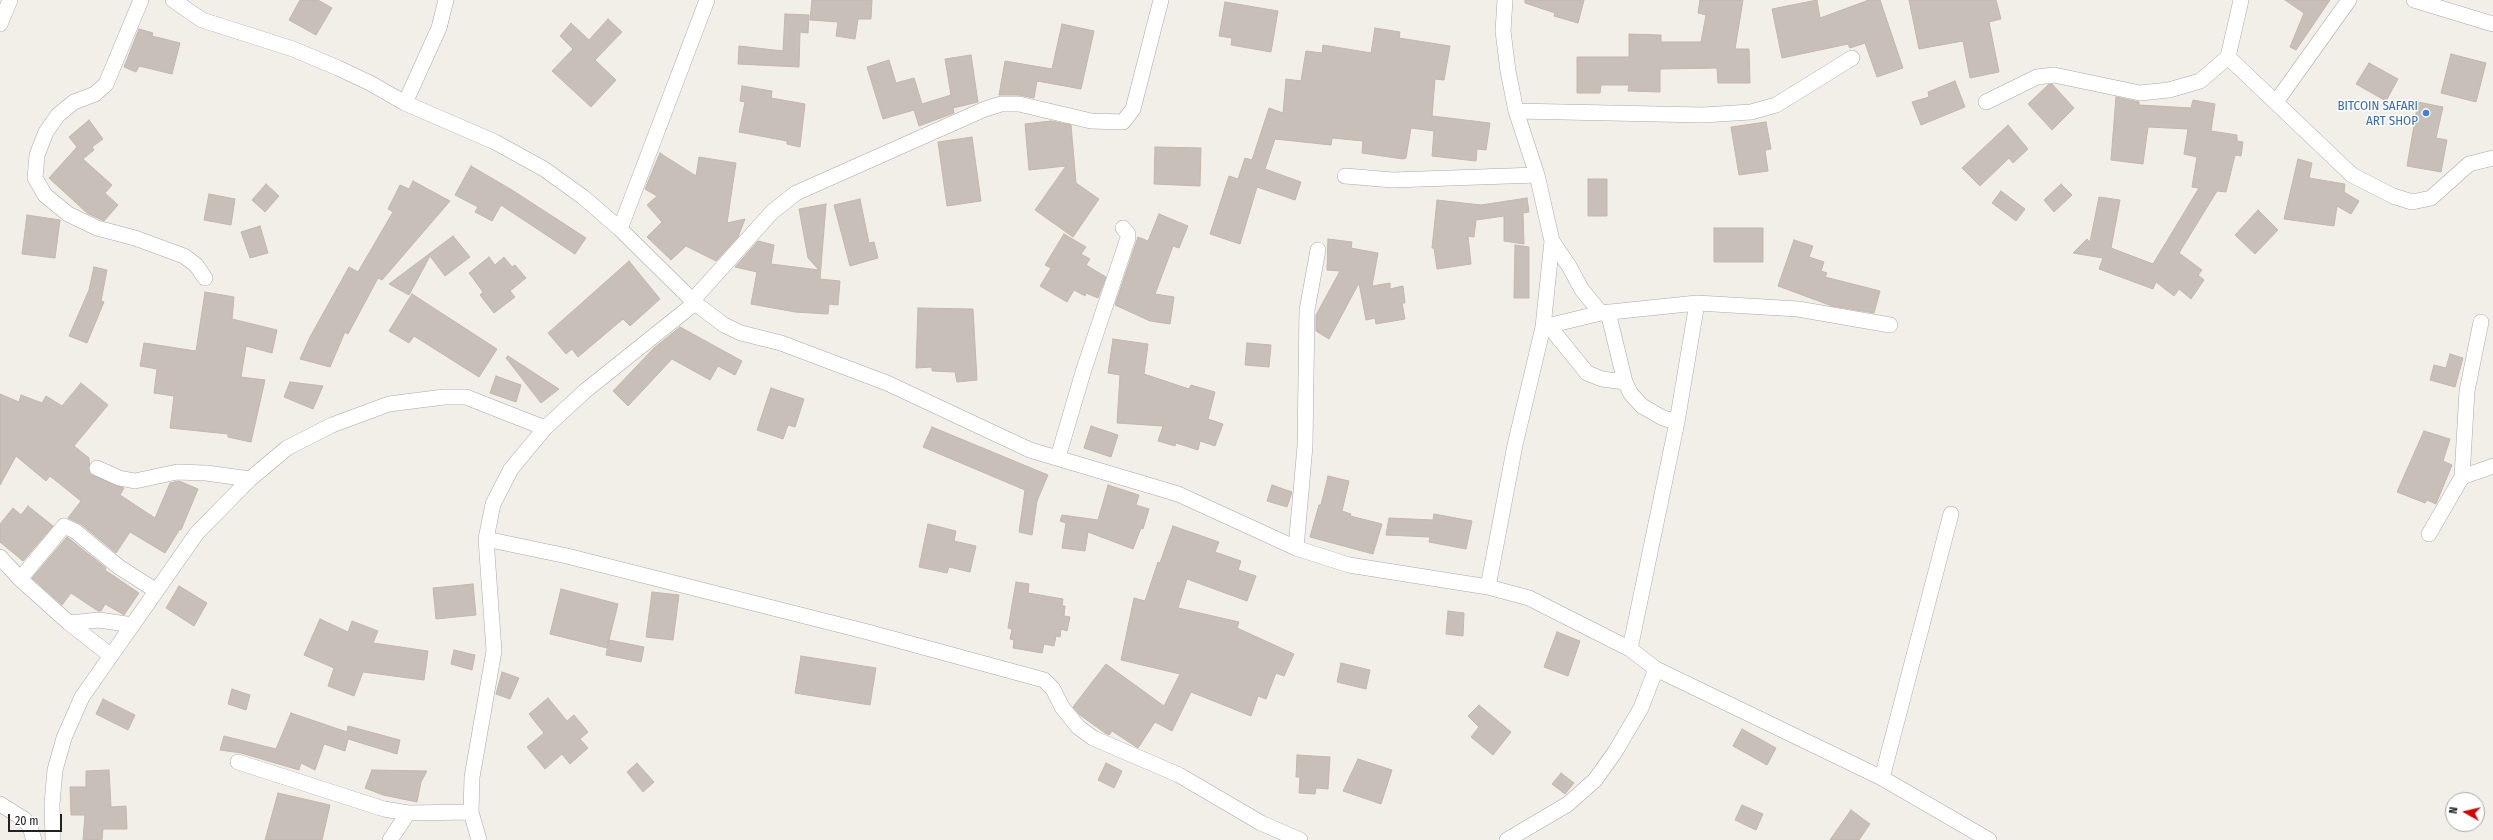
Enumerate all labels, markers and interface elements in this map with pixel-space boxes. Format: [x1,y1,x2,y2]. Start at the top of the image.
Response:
place label: BITCOIN SAFARI ART SHOP [2337,98,2418,129]
marker: BITCOIN SAFARI ART SHOP [2421,108,2431,118]
north arrow [2445,792,2485,832]
scale bar [10,806,64,832]
text: N [2447,806,2461,815]
text: 20 m [15,814,39,828]

